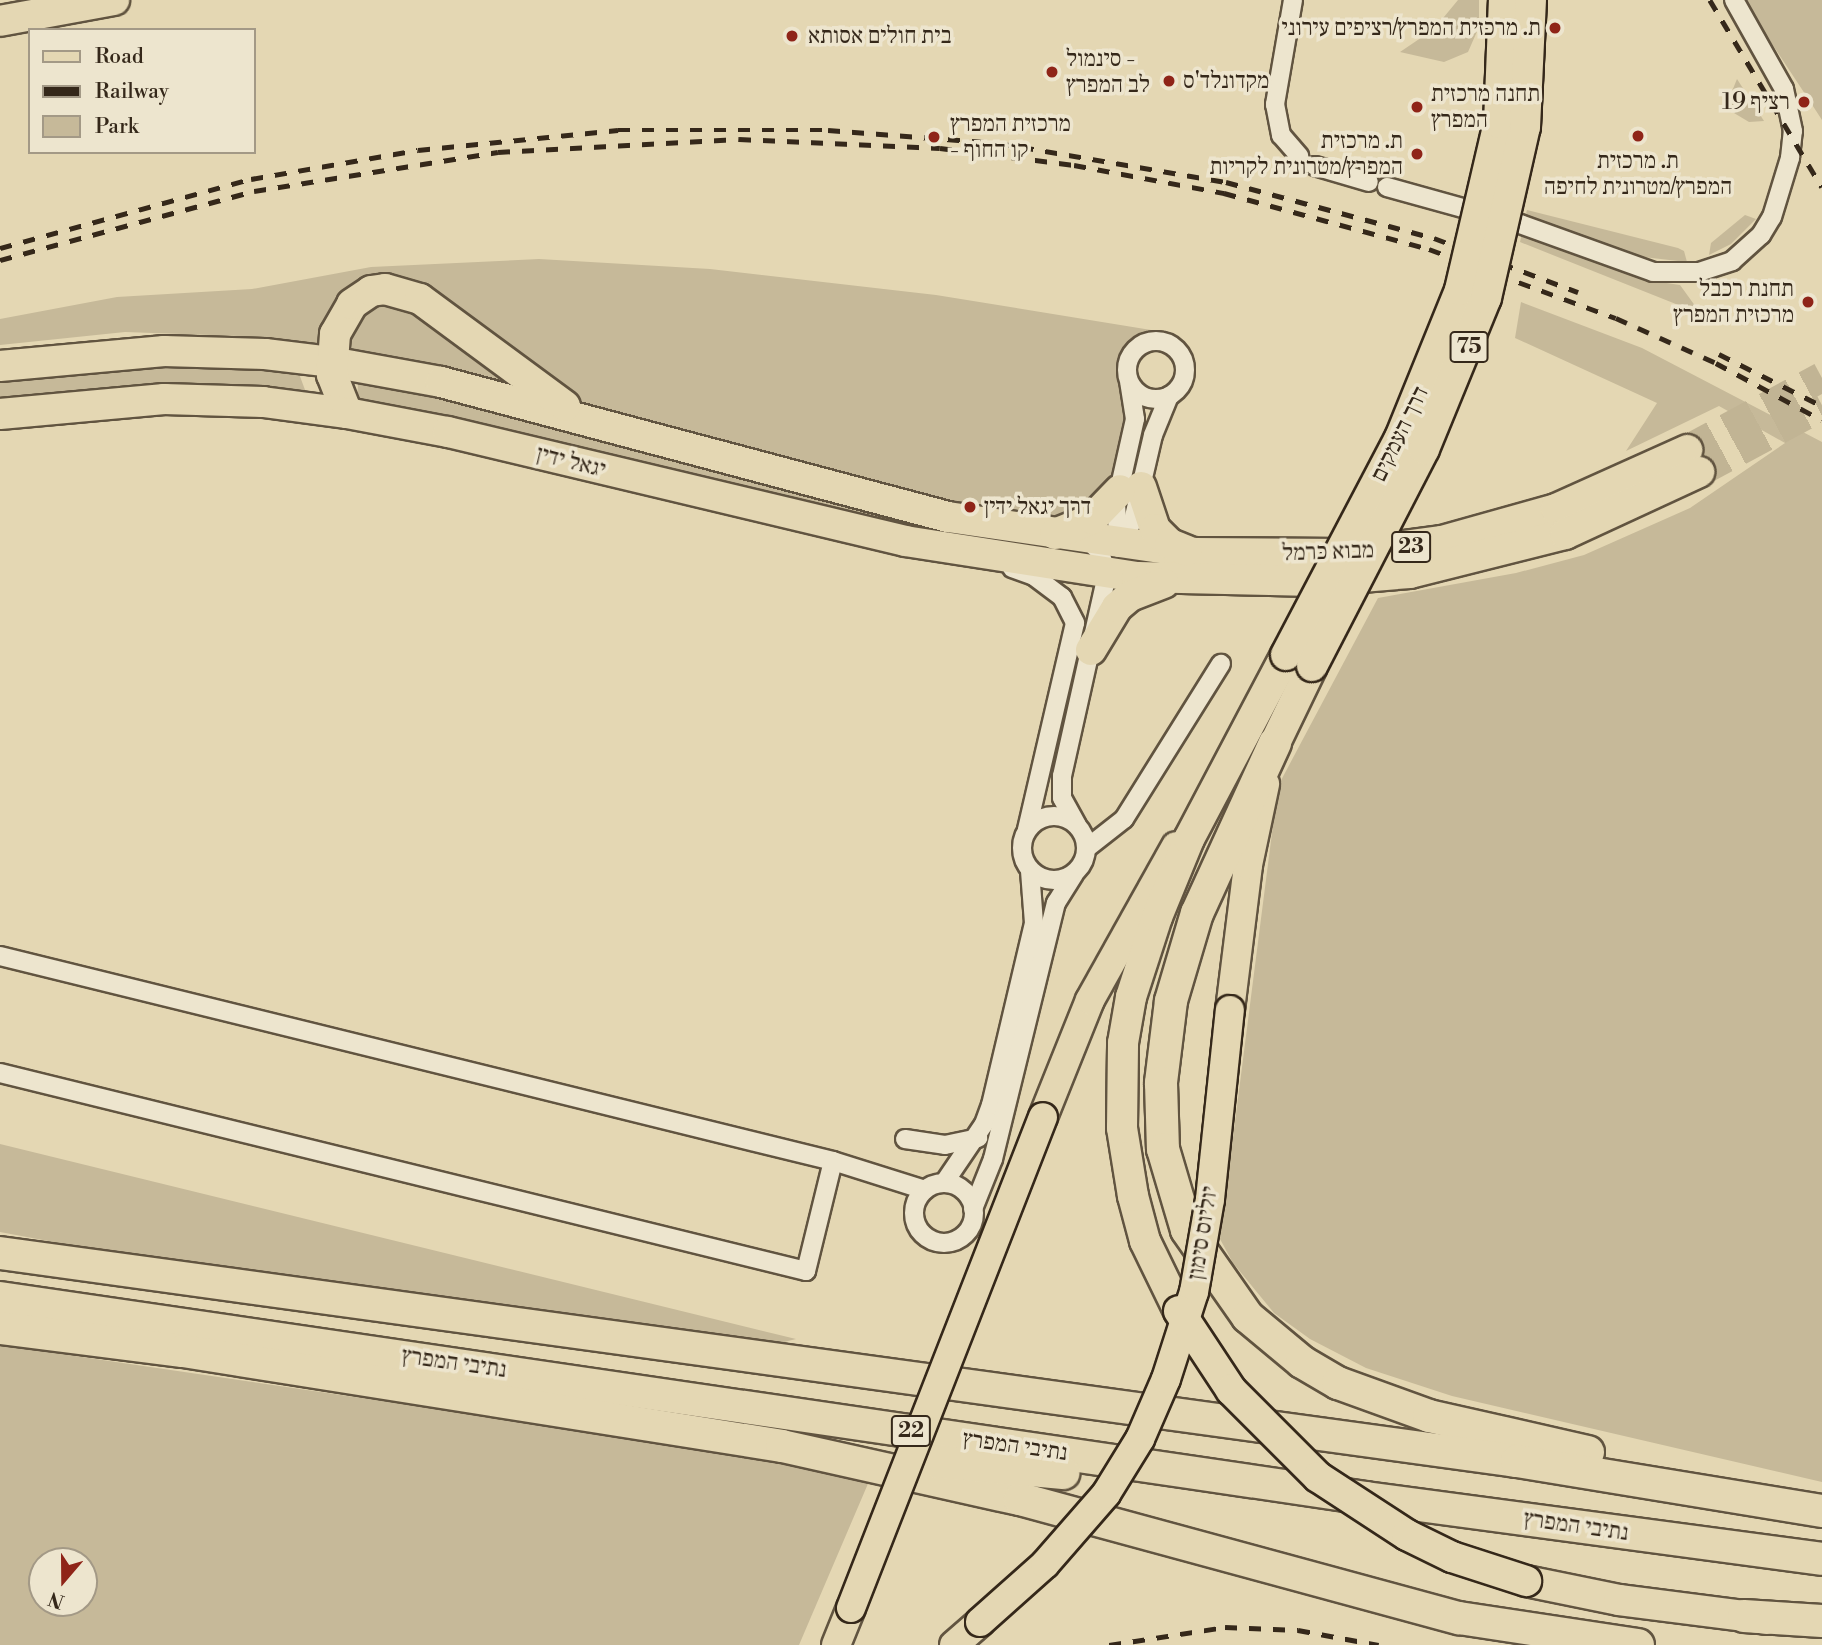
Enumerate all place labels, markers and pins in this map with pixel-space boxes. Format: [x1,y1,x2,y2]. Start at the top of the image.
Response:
place label: ת. מרכזית המפרץ/רציפים עירוני [1281,14,1541,42]
marker: ת. מרכזית המפרץ/רציפים עירוני [1547,20,1563,36]
place label: בית חולים אסותא [808,22,952,50]
marker: בית חולים אסותא [782,26,802,46]
place label: סינמול - לב המפרץ [1066,45,1150,99]
marker: סינמול - לב המפרץ [1044,64,1060,80]
place label: מקדונלד'ס [1183,67,1269,95]
marker: מקדונלד'ס [1161,73,1177,89]
place label: תחנה מרכזית המפרץ [1431,80,1540,134]
place label: רציף 19 [1723,88,1790,116]
marker: רציף 19 [1796,94,1812,110]
marker: תחנה מרכזית המפרץ [1409,99,1425,115]
place label: מרכזית המפרץ - קו החוף [950,110,1071,164]
marker: מרכזית המפרץ - קו החוף [924,127,944,147]
place label: ת. מרכזית המפרץ/מטרונית לקריות [1209,127,1403,181]
marker: ת. מרכזית המפרץ/מטרונית לחיפה [1630,128,1646,144]
marker: ת. מרכזית המפרץ/מטרונית לקריות [1409,146,1425,162]
place label: ת. מרכזית המפרץ/מטרונית לחיפה [1544,147,1732,201]
place label: תחנת רכבל מרכזית המפרץ [1673,275,1794,329]
marker: תחנת רכבל מרכזית המפרץ [1800,294,1816,310]
place label: דרך יגאל ידין [984,493,1091,521]
marker: דרך יגאל ידין [962,499,978,515]

